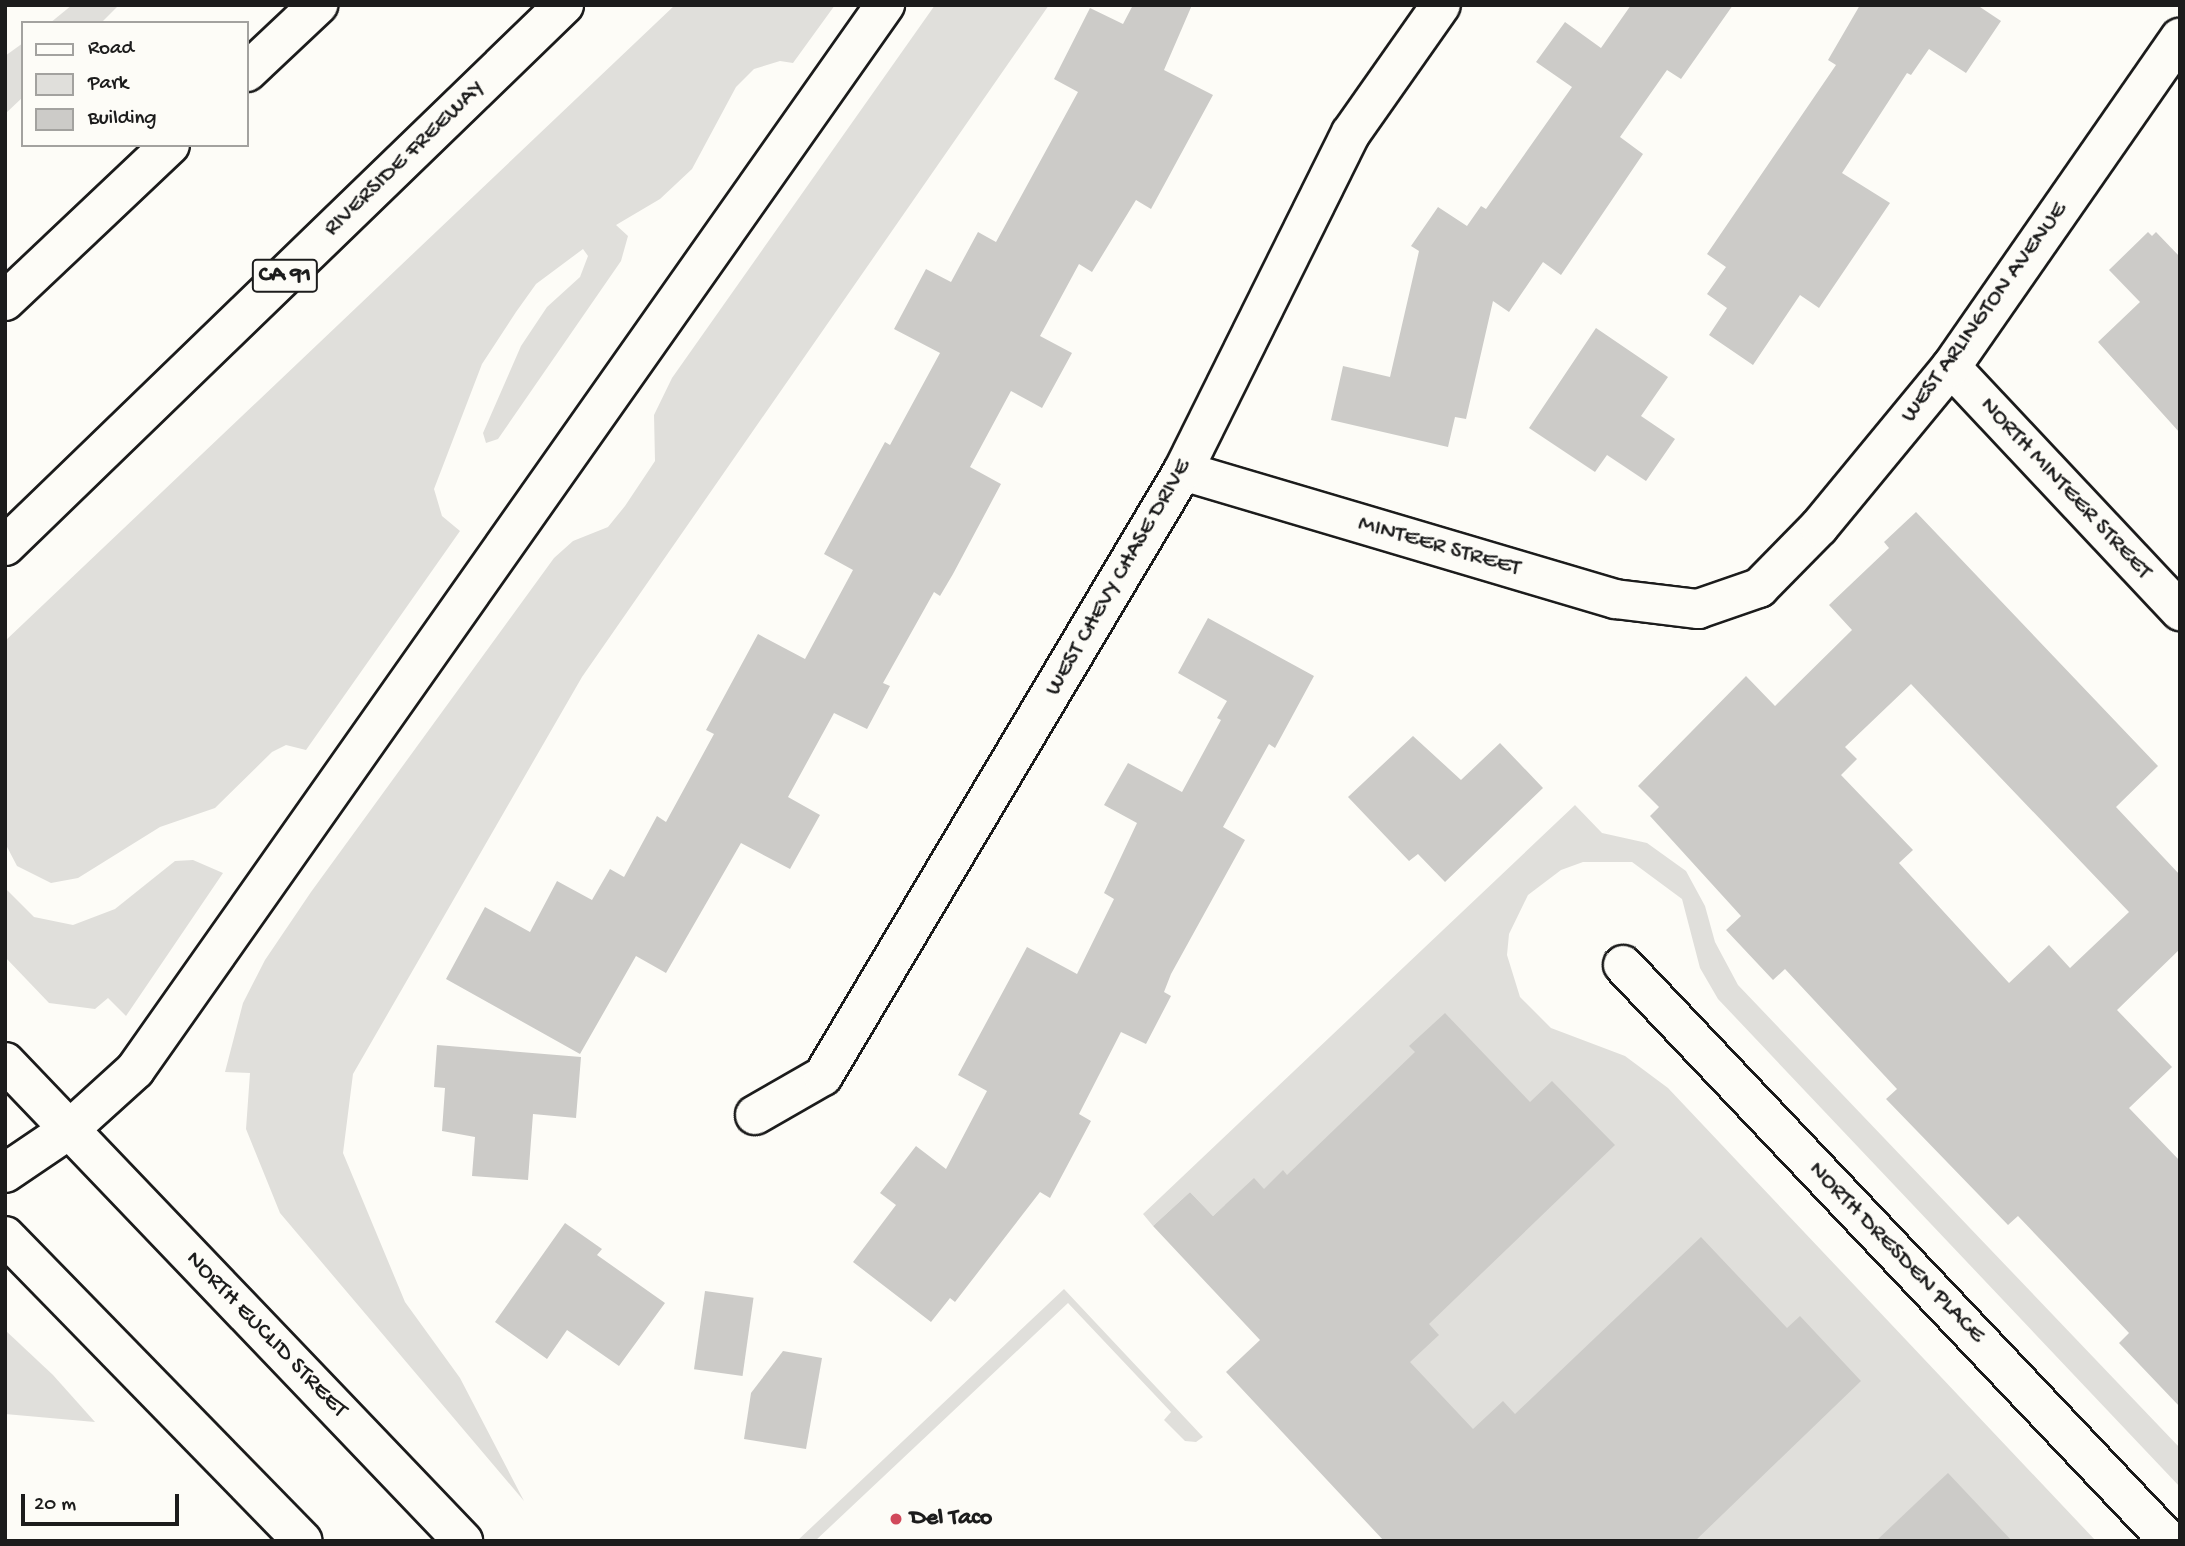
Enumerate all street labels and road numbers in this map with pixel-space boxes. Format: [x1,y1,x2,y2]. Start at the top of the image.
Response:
street label: RIVERSIDE FREEWAY [318,75,492,243]
street label: WEST ARLINGTON AVENUE [1895,197,2075,429]
road number: CA 91 [252,256,318,296]
street label: NORTH MINTEER STREET [1973,392,2157,586]
street label: WEST CHEVY CHASE DRIVE [1039,455,1199,701]
street label: MINTEER STREET [1354,510,1524,584]
street label: NORTH DRESDEN PLACE [1802,1156,1990,1350]
street label: NORTH EUCLID STREET [179,1245,353,1425]

